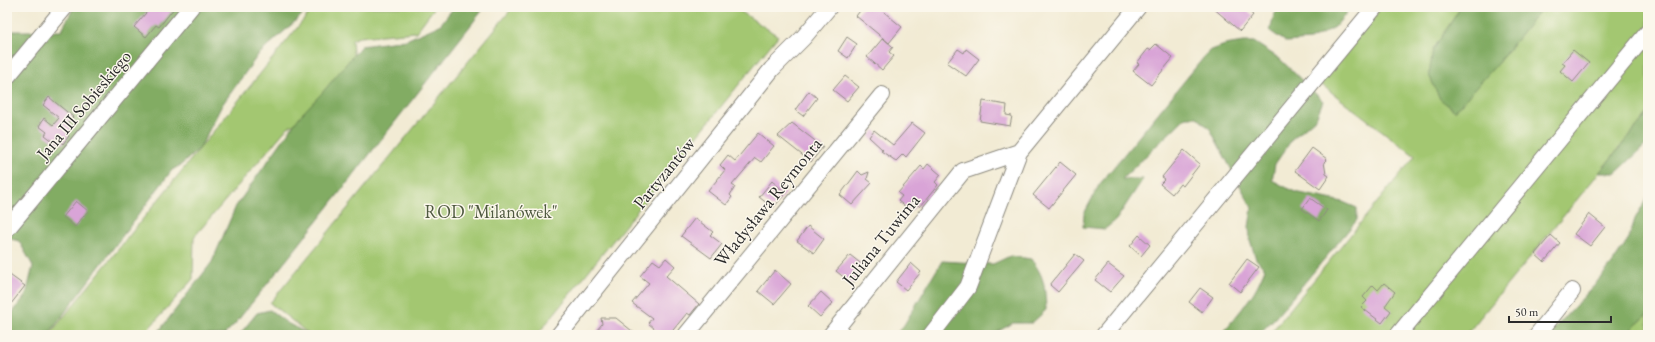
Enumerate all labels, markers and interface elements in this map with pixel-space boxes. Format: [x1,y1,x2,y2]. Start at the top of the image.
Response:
street label: Jana III Sobieskiego [30,45,136,166]
street label: Partyzantów [628,132,700,213]
street label: Władysława Reymonta [709,132,827,271]
street label: Juliana Tuwima [835,189,925,292]
park label: ROD "Milanówek" [424,200,558,223]
scale bar [1509,298,1611,324]
text: 50 m [1515,304,1539,320]

